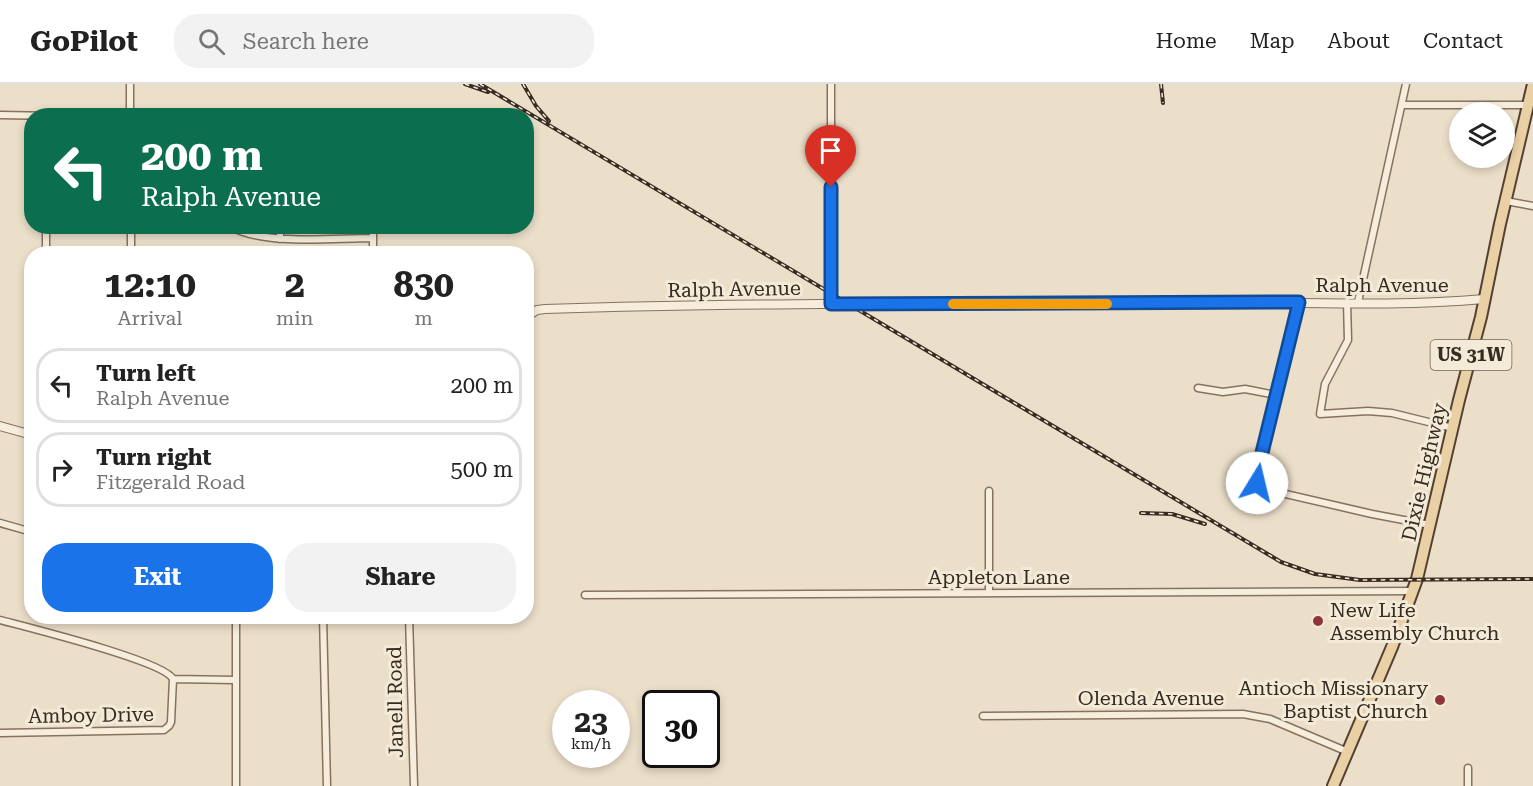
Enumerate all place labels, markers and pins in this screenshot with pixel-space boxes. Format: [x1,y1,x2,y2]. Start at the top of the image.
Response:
pin [805,125,856,187]
place label: New Life Assembly Church [1330,598,1500,645]
marker: New Life Assembly Church [1311,614,1325,628]
place label: Antioch Missionary Baptist Church [1239,676,1428,723]
marker: Antioch Missionary Baptist Church [1433,693,1447,707]

